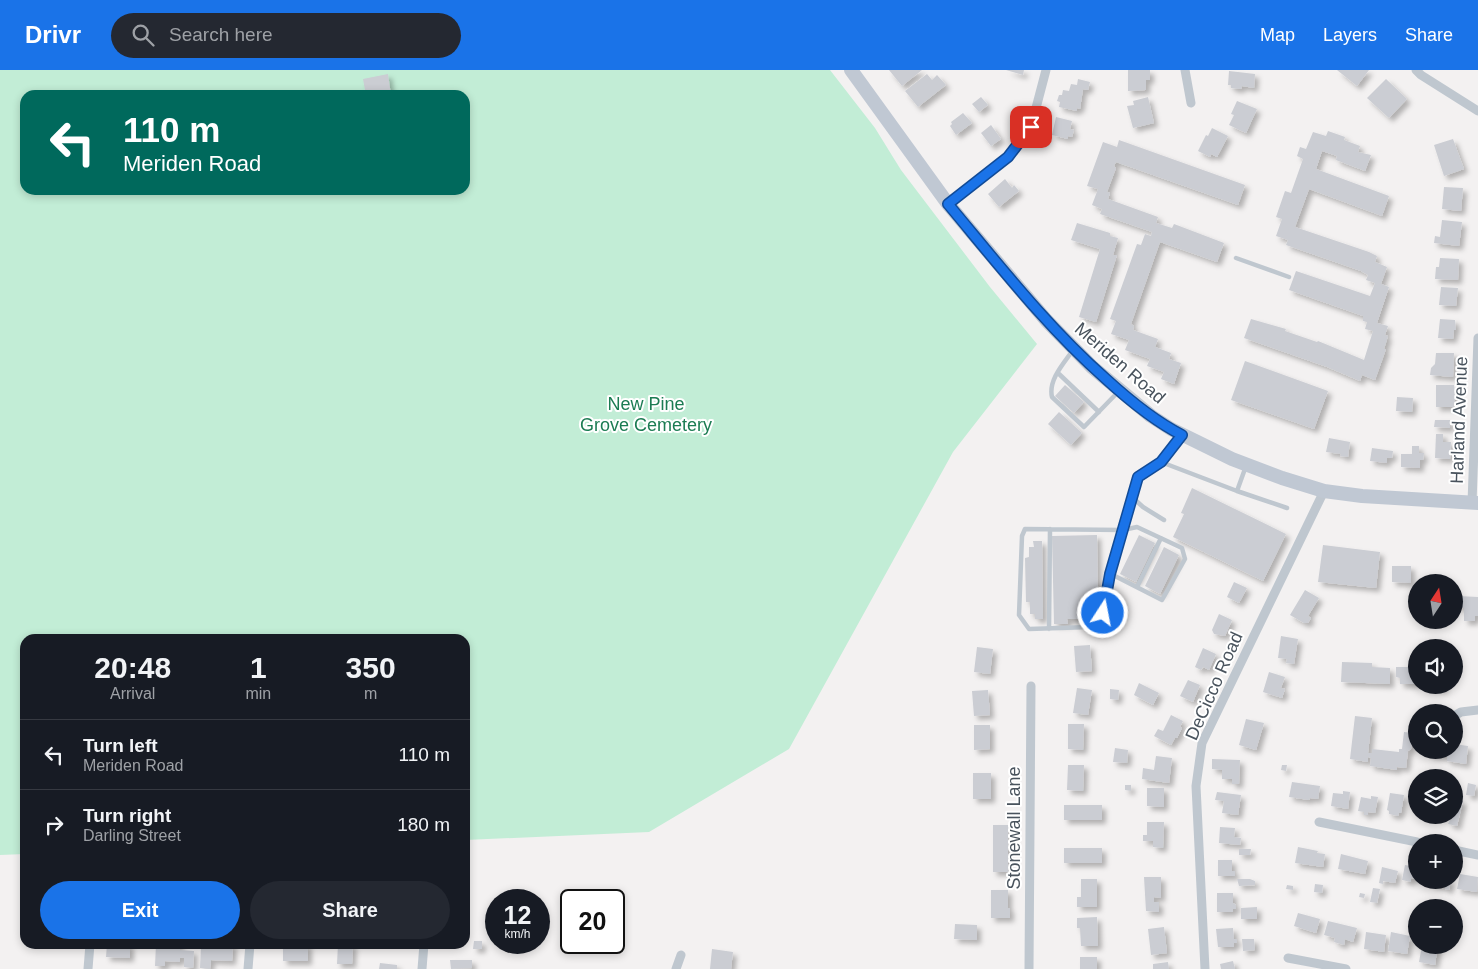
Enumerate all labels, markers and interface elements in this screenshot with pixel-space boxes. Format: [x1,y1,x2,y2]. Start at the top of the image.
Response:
search box [111,13,461,58]
text: Drivr [25,21,81,48]
icon: search [129,21,157,49]
text: Search here [169,24,273,45]
text: Map [1260,25,1295,45]
text: Layers [1323,25,1377,45]
text: Share [1405,25,1453,45]
pin [1010,106,1052,148]
icon: left [40,110,105,175]
text: 110 m [123,110,220,149]
icon: arrive [1017,113,1045,141]
text: Meriden Road [123,151,261,176]
street label: Meriden Road [1071,318,1169,408]
street label: Harland Avenue [1447,356,1471,484]
park label: New Pine Grove Cemetery [580,394,712,435]
north arrow [1408,574,1462,629]
map controls [1408,574,1463,954]
position arrow [1076,586,1128,638]
street label: DeCicco Road [1181,629,1247,743]
button: sound [1408,639,1463,694]
text: 20:48 [94,651,171,684]
text: 1 [250,651,267,684]
text: 350 [346,651,396,684]
text: Arrival [110,685,155,702]
text: min [245,685,271,702]
text: m [364,685,377,702]
button: search [1408,704,1463,759]
text: Turn left [83,735,158,756]
icon: left [40,741,68,769]
text: 110 m [399,744,450,765]
text: Meriden Road [83,757,184,774]
street label: Stonewall Lane [1004,766,1024,890]
button: layers [1408,769,1463,824]
text: Turn right [83,805,171,826]
icon: right [40,811,68,839]
text: 180 m [397,814,450,835]
text: Darling Street [83,827,181,844]
button: + [1408,834,1463,889]
button: Exit [40,881,240,939]
button: Share [250,881,450,939]
speed limit sign: 20 [560,889,625,954]
button: − [1408,899,1463,954]
text: 12 [504,901,531,929]
text: km/h [504,927,531,941]

